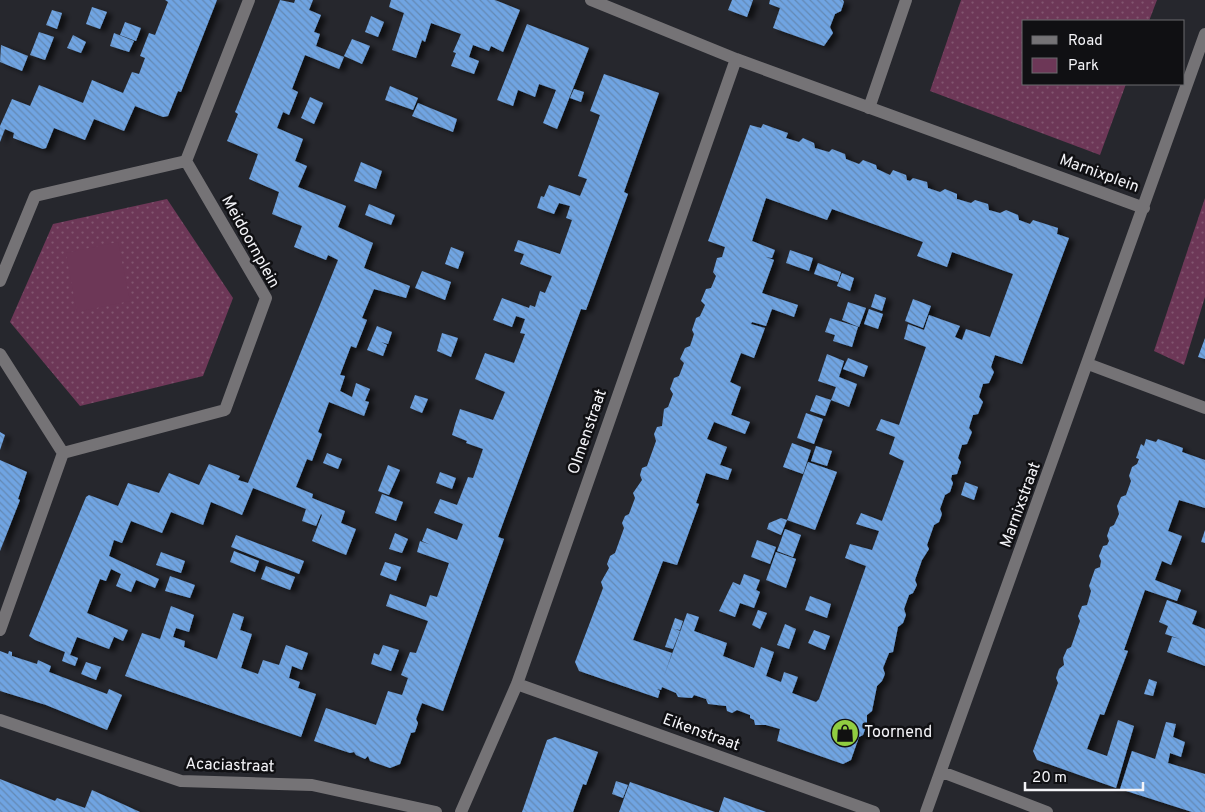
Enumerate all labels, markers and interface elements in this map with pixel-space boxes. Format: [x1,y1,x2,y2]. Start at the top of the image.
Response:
legend [1022,20,1185,85]
text: Road [1068,32,1103,51]
text: Park [1068,57,1099,76]
street label: Marnixplein [1056,150,1142,198]
street label: Meidoornplein [216,192,284,292]
street label: Olmenstraat [564,387,612,477]
street label: Marnixstraat [996,459,1046,551]
street label: Eikenstraat [660,710,742,756]
shop icon: Toornend [830,718,860,748]
place label: Toornend [864,723,932,743]
street label: Acaciastraat [185,754,275,778]
scale bar [1025,760,1142,792]
text: 20 m [1032,769,1067,788]

